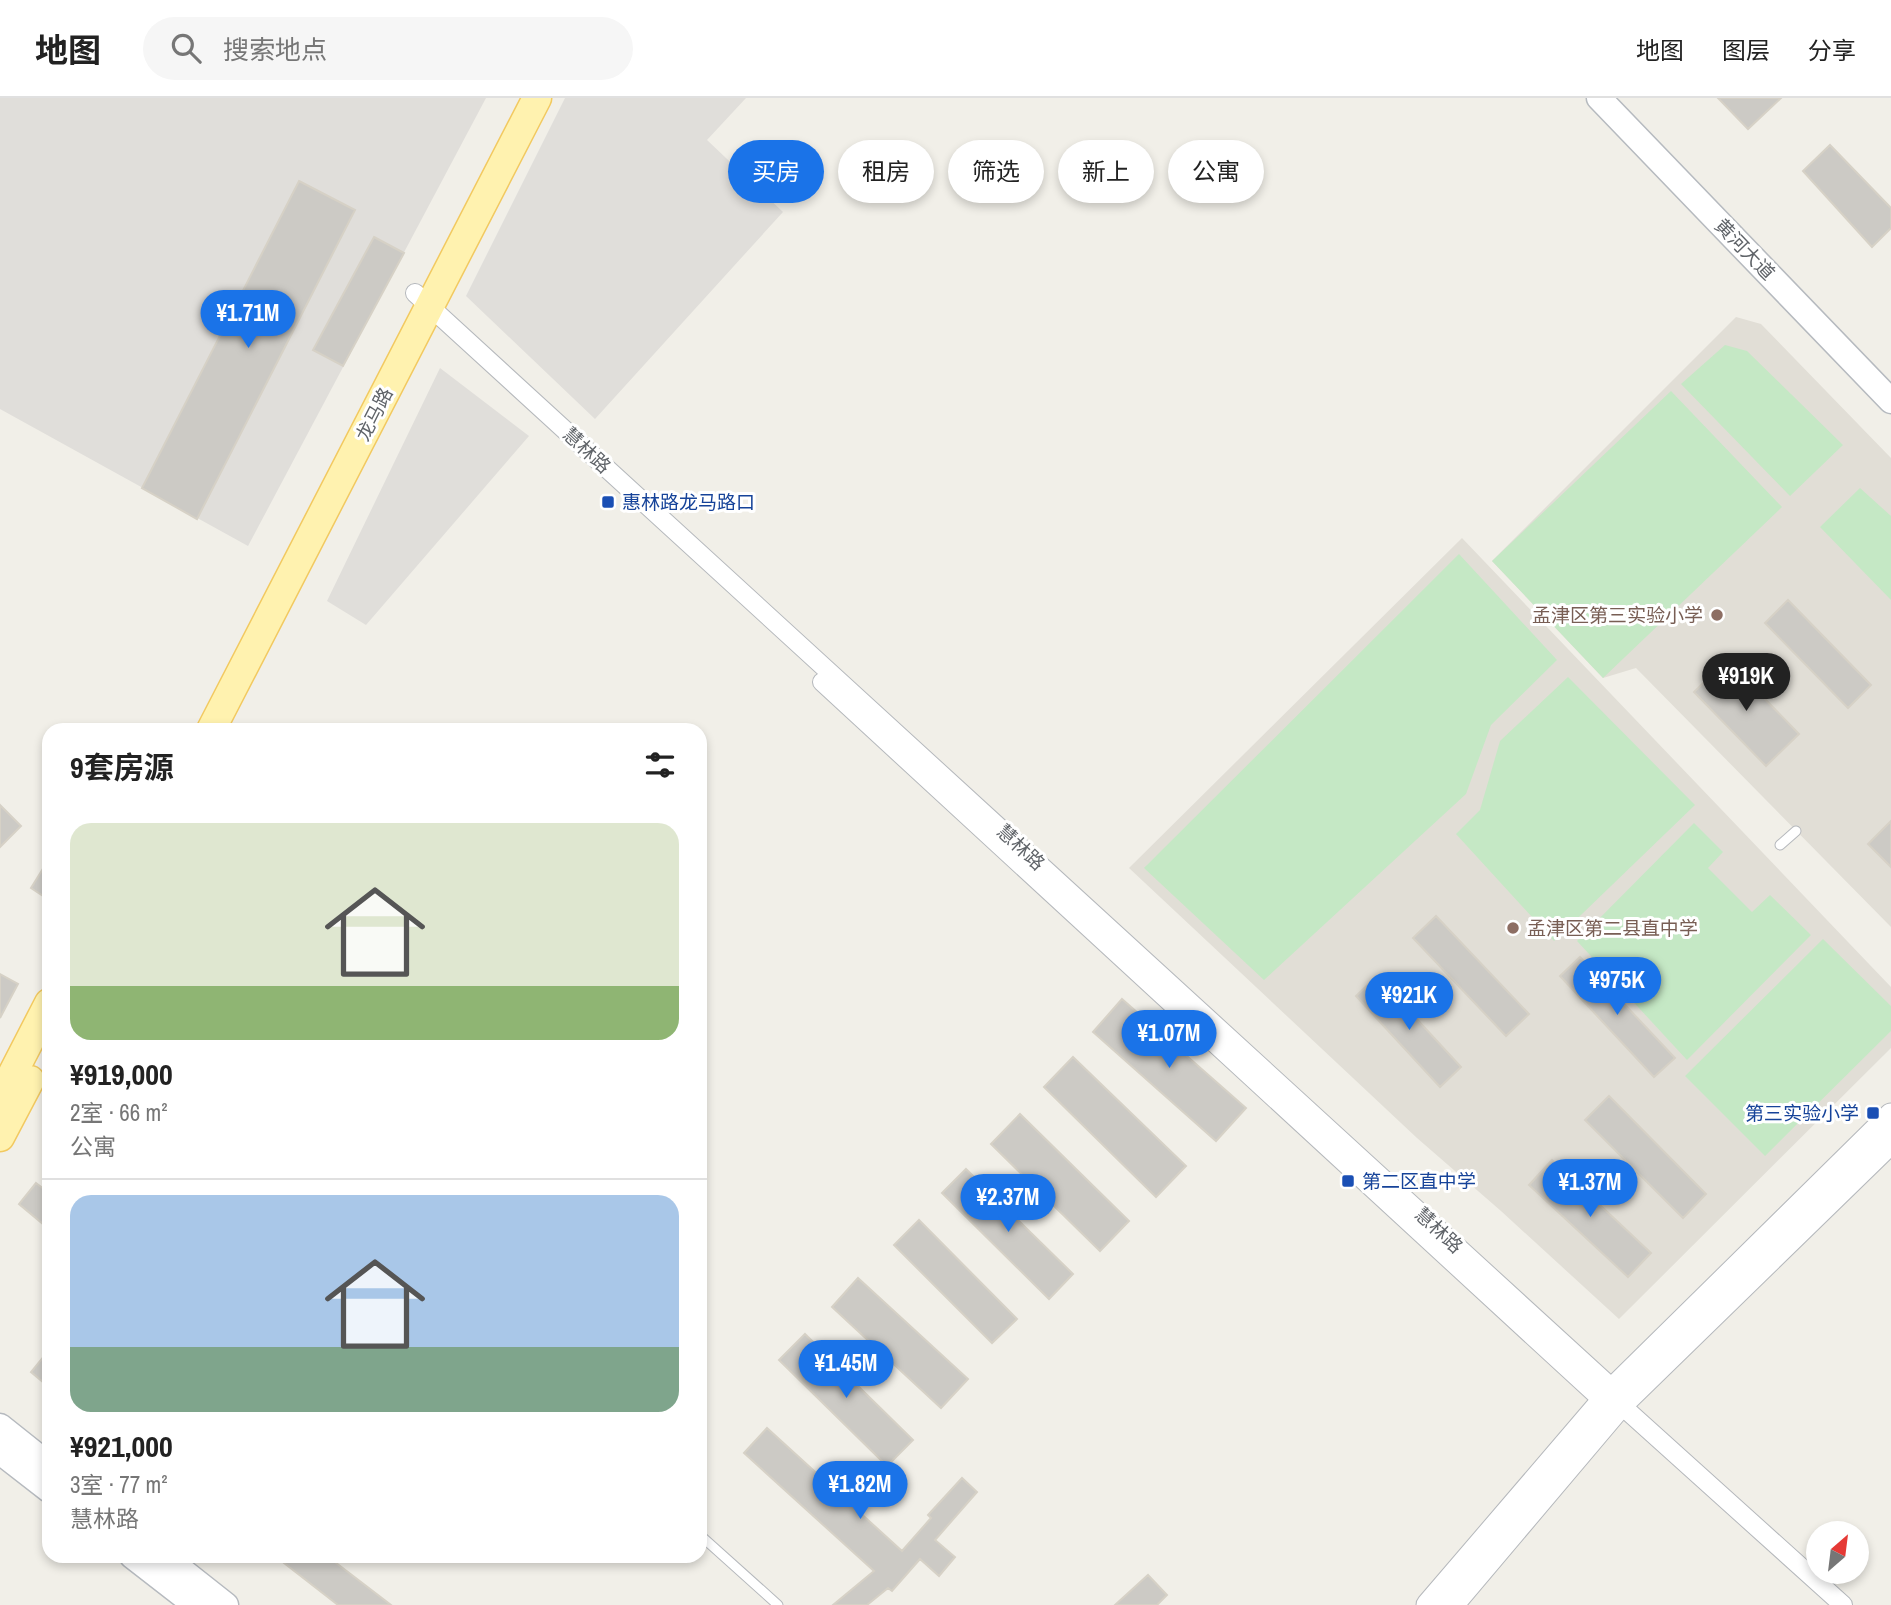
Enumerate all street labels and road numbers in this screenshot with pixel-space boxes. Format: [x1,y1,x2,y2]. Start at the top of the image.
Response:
street label: 黄河大道 [1709,213,1781,285]
street label: 龙马路 [349,383,399,445]
street label: 慧林路 [557,421,617,479]
street label: 慧林路 [991,818,1051,876]
street label: 慧林路 [1409,1201,1469,1259]

